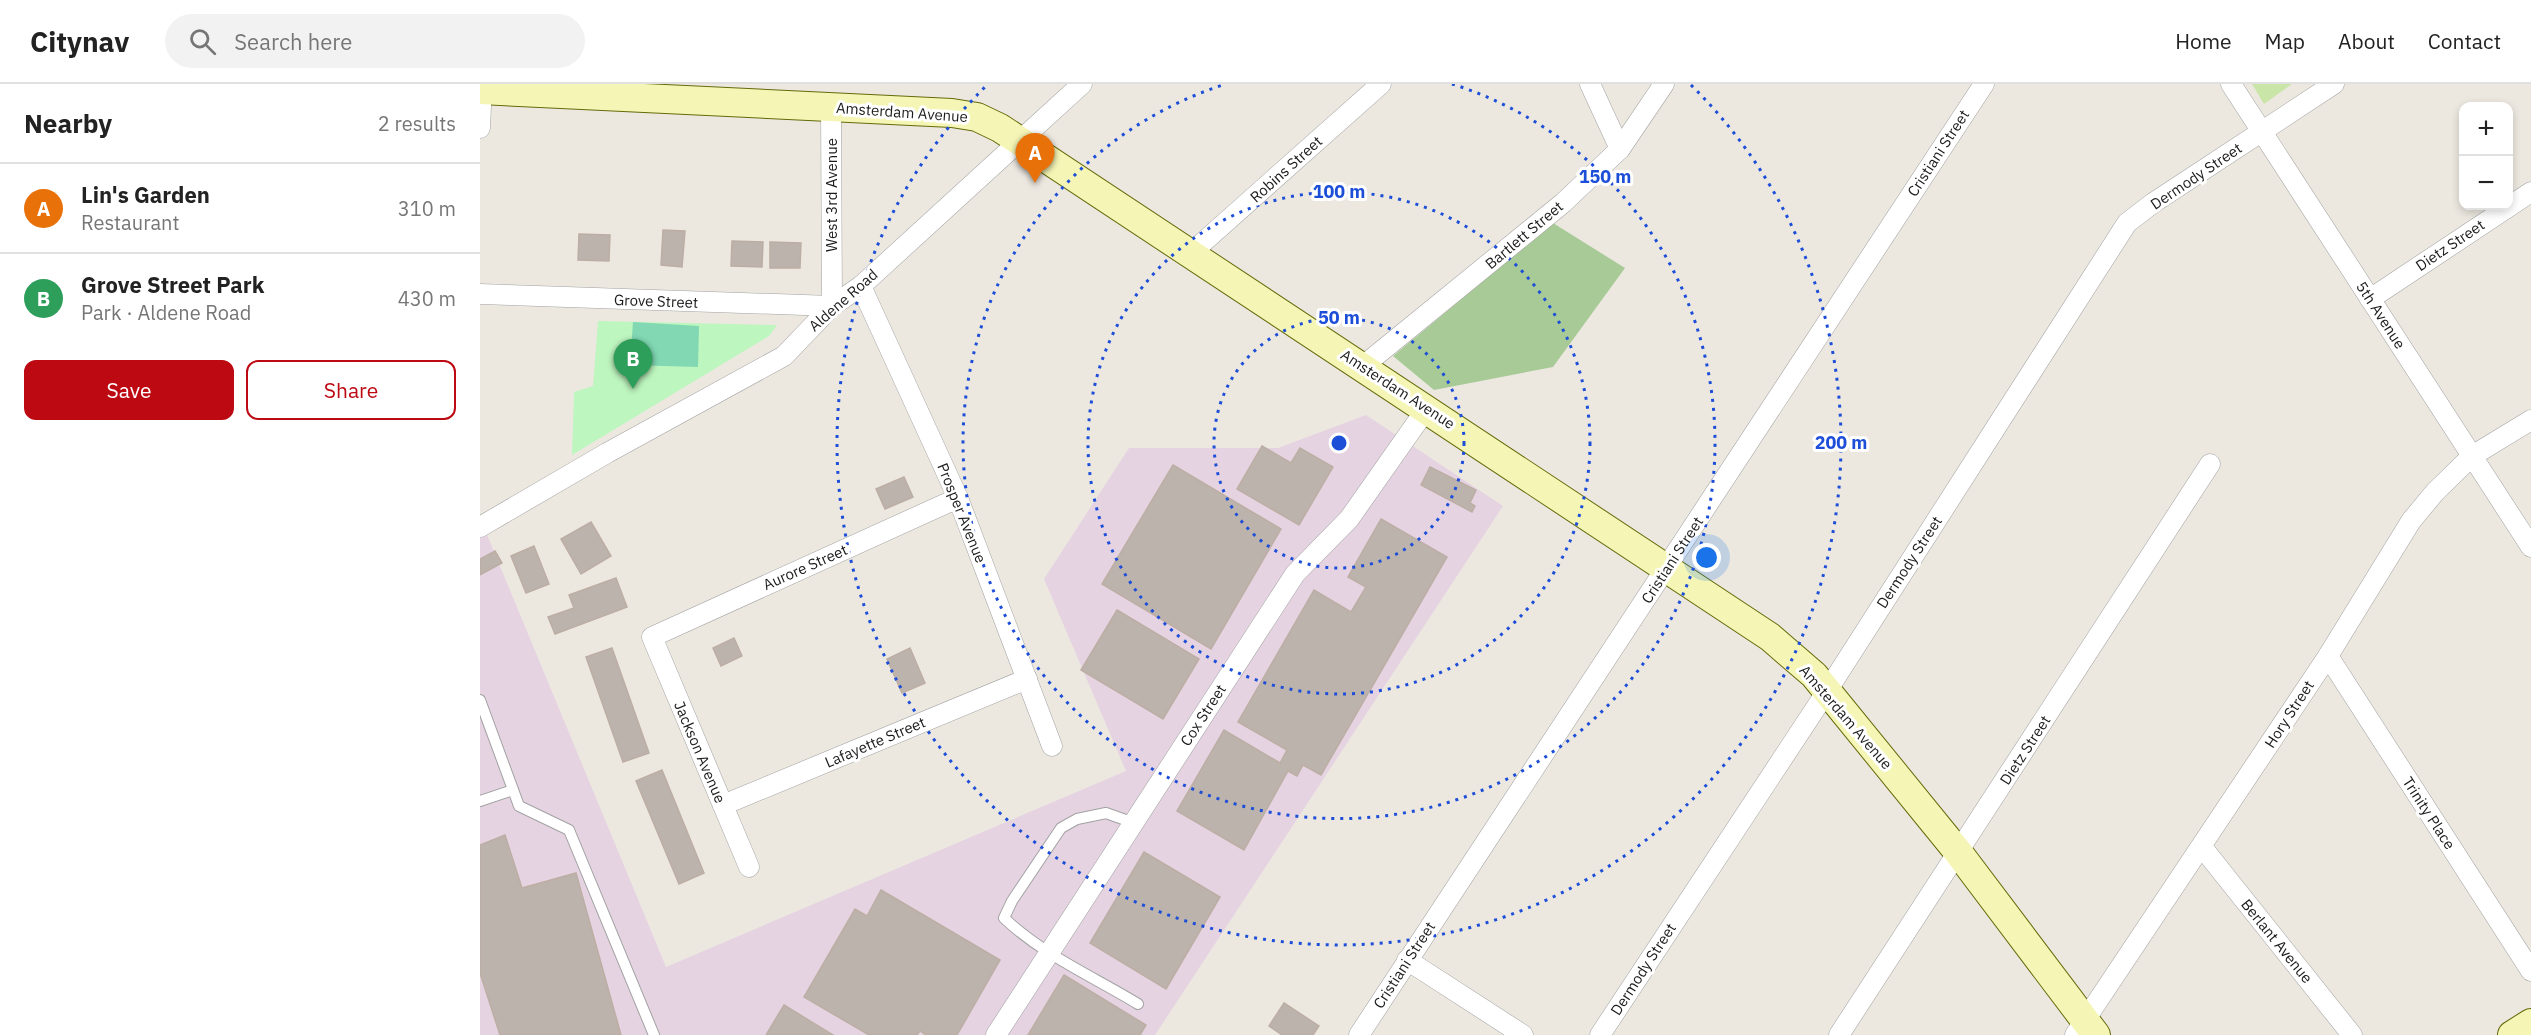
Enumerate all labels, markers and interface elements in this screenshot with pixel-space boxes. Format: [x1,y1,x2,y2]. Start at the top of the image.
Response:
search box [165,14,585,68]
text: Citynav [30,23,129,60]
icon: search [186,25,219,58]
text: Search here [234,27,352,56]
text: Home [2175,27,2232,55]
text: Map [2265,27,2305,55]
text: About [2338,27,2395,55]
text: Contact [2428,27,2501,55]
street label: Amsterdam Avenue [835,98,969,126]
map controls [2459,102,2513,210]
button: + [2459,102,2513,156]
text: Nearby [24,106,112,140]
street label: Cristiani Street [1903,106,1973,200]
text: 2 results [378,110,456,137]
street label: Robins Street [1246,132,1326,206]
pin: A [1016,134,1054,183]
street label: West 3rd Avenue [822,138,841,252]
street label: Dermody Street [2147,138,2245,214]
button: − [2459,156,2513,210]
text: 150 m [1579,165,1631,188]
text: Lin's Garden [81,180,210,209]
text: 100 m [1313,180,1365,203]
text: A [37,195,50,222]
text: 310 m [398,195,456,222]
street label: Bartlett Street [1481,197,1567,273]
text: Restaurant [81,209,179,236]
street label: Dietz Street [2412,215,2488,275]
street label: Aldene Road [805,265,881,335]
text: Grove Street Park [81,270,264,299]
street label: 5th Avenue [2352,278,2410,352]
text: B [37,285,50,312]
text: 430 m [398,285,456,312]
street label: Grove Street [614,290,698,312]
text: Park · Aldene Road [81,299,251,326]
text: 50 m [1318,306,1360,329]
pin: B [614,340,652,389]
street label: Amsterdam Avenue [1337,345,1459,433]
button: Save [24,360,234,420]
button: Share [246,360,456,420]
text: 200 m [1815,431,1867,454]
centre of rings [1329,433,1349,453]
street label: Prosper Avenue [933,460,991,566]
street label: Dermody Street [1872,512,1946,612]
street label: Cristiani Street [1637,513,1707,607]
street label: Aurore Street [760,540,850,594]
your location [1692,543,1721,572]
street label: Amsterdam Avenue [1795,661,1897,773]
street label: Hory Street [2260,677,2318,751]
street label: Cox Street [1176,681,1230,749]
street label: Jackson Avenue [670,698,730,806]
street label: Lafayette Street [822,712,928,772]
street label: Dietz Street [1996,712,2054,788]
street label: Trinity Place [2399,773,2459,853]
street label: Berlant Avenue [2237,895,2317,987]
street label: Cristiani Street [1369,918,1439,1012]
street label: Dermody Street [1606,919,1680,1019]

